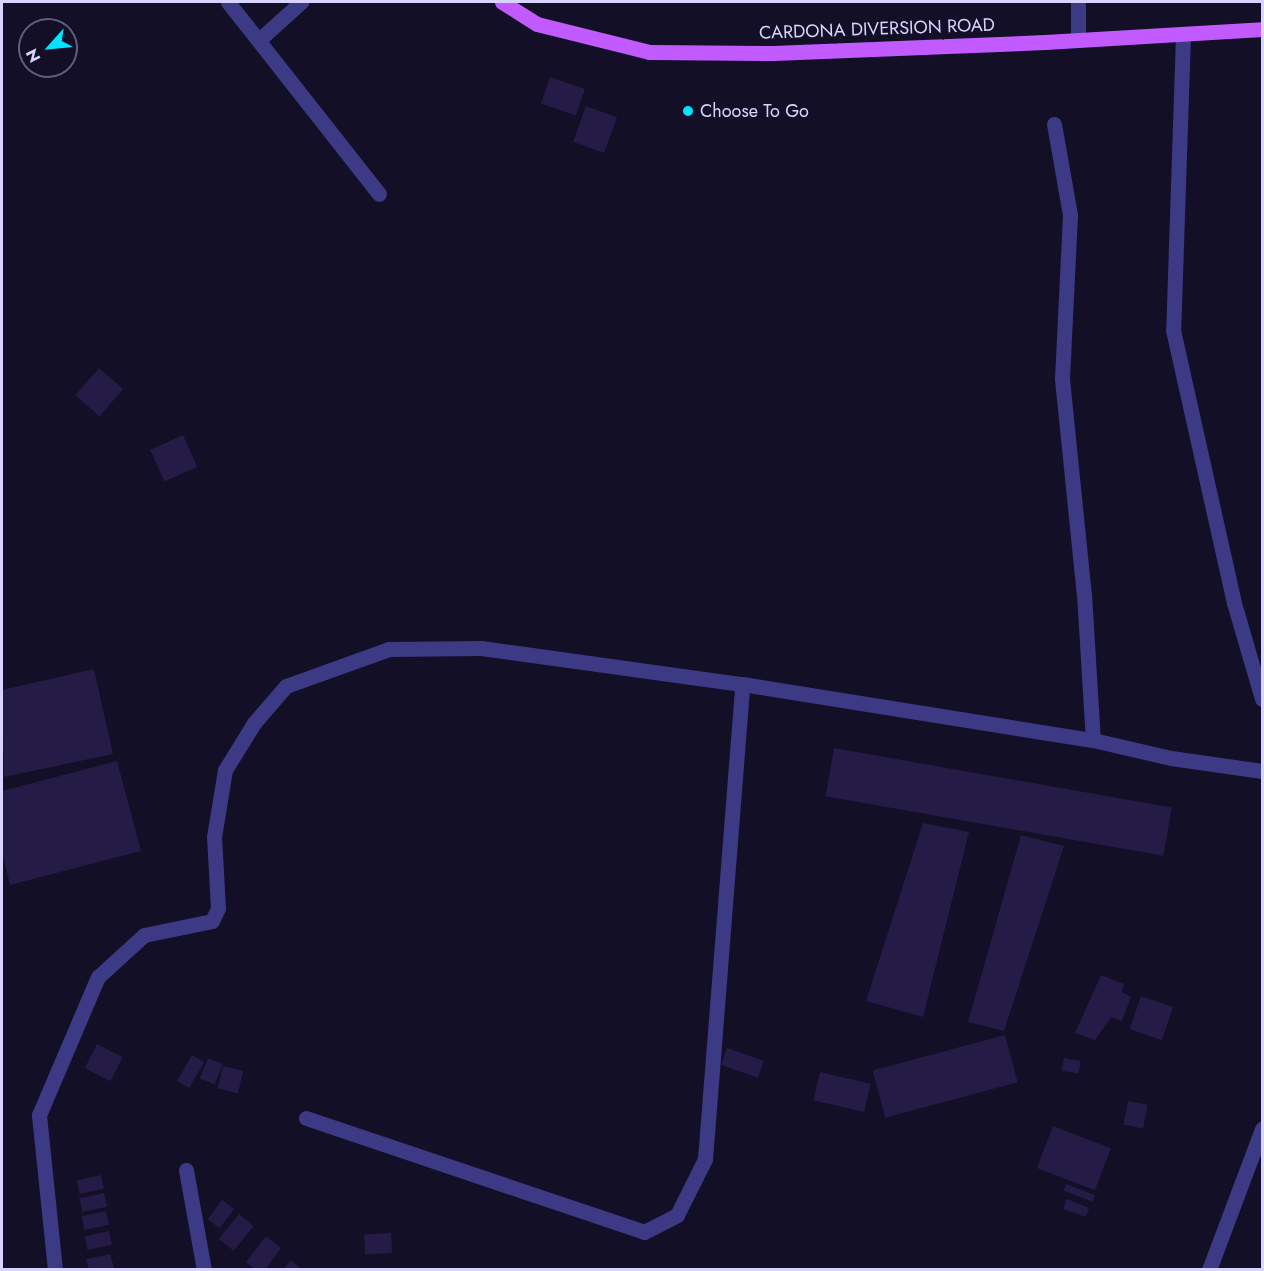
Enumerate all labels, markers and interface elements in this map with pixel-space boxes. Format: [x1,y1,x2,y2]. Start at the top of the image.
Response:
street label: CARDONA DIVERSION ROAD [759,14,995,44]
north arrow [18,18,78,78]
text: N [20,45,46,66]
place label: Choose To Go [700,100,809,122]
marker: Choose To Go [681,104,695,118]

